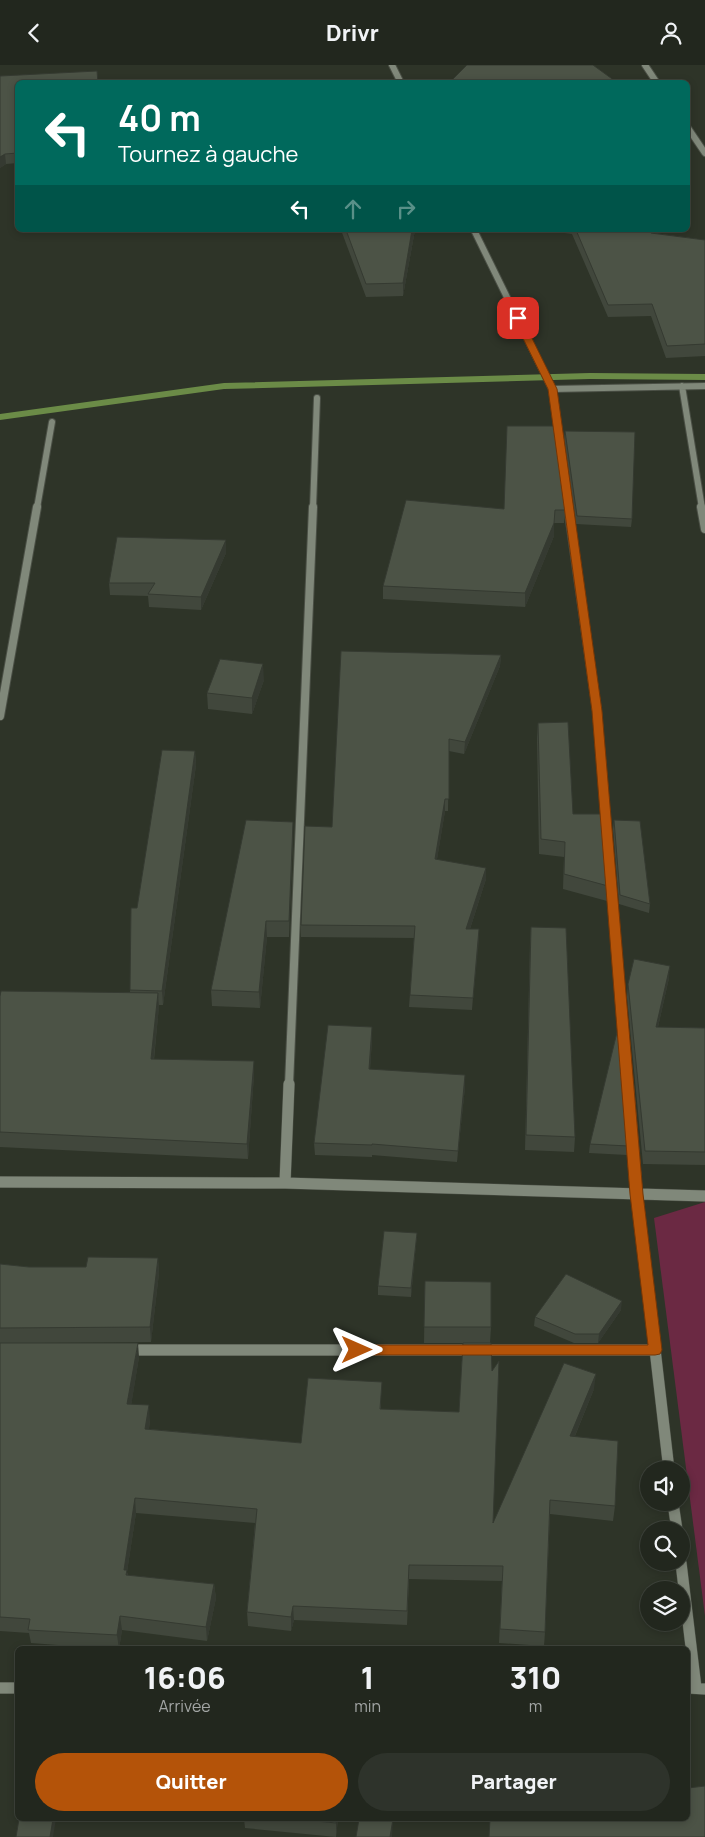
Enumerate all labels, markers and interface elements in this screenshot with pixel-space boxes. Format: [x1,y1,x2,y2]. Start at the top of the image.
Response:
text: Drivr [326,18,379,48]
icon: back [20,19,48,47]
icon: person [657,19,685,47]
text: 40 m [118,94,201,142]
icon: left [35,100,100,165]
text: Tournez à gauche [118,139,298,169]
icon: left [286,195,314,223]
icon: ahead [339,195,367,223]
icon: right [392,195,420,223]
pin [497,297,539,339]
icon: arrive [504,304,532,332]
position arrow [330,1323,382,1375]
map controls [640,1461,690,1631]
button: sound [640,1461,690,1511]
button: search [640,1521,690,1571]
button: layers [640,1581,690,1631]
text: 16:06 [144,1657,226,1698]
text: 1 [361,1657,374,1698]
text: 310 [510,1657,561,1698]
text: Arrivée [158,1695,211,1717]
text: min [354,1695,381,1717]
text: m [529,1695,542,1717]
button: Quitter [35,1753,348,1811]
button: Partager [358,1753,670,1811]

